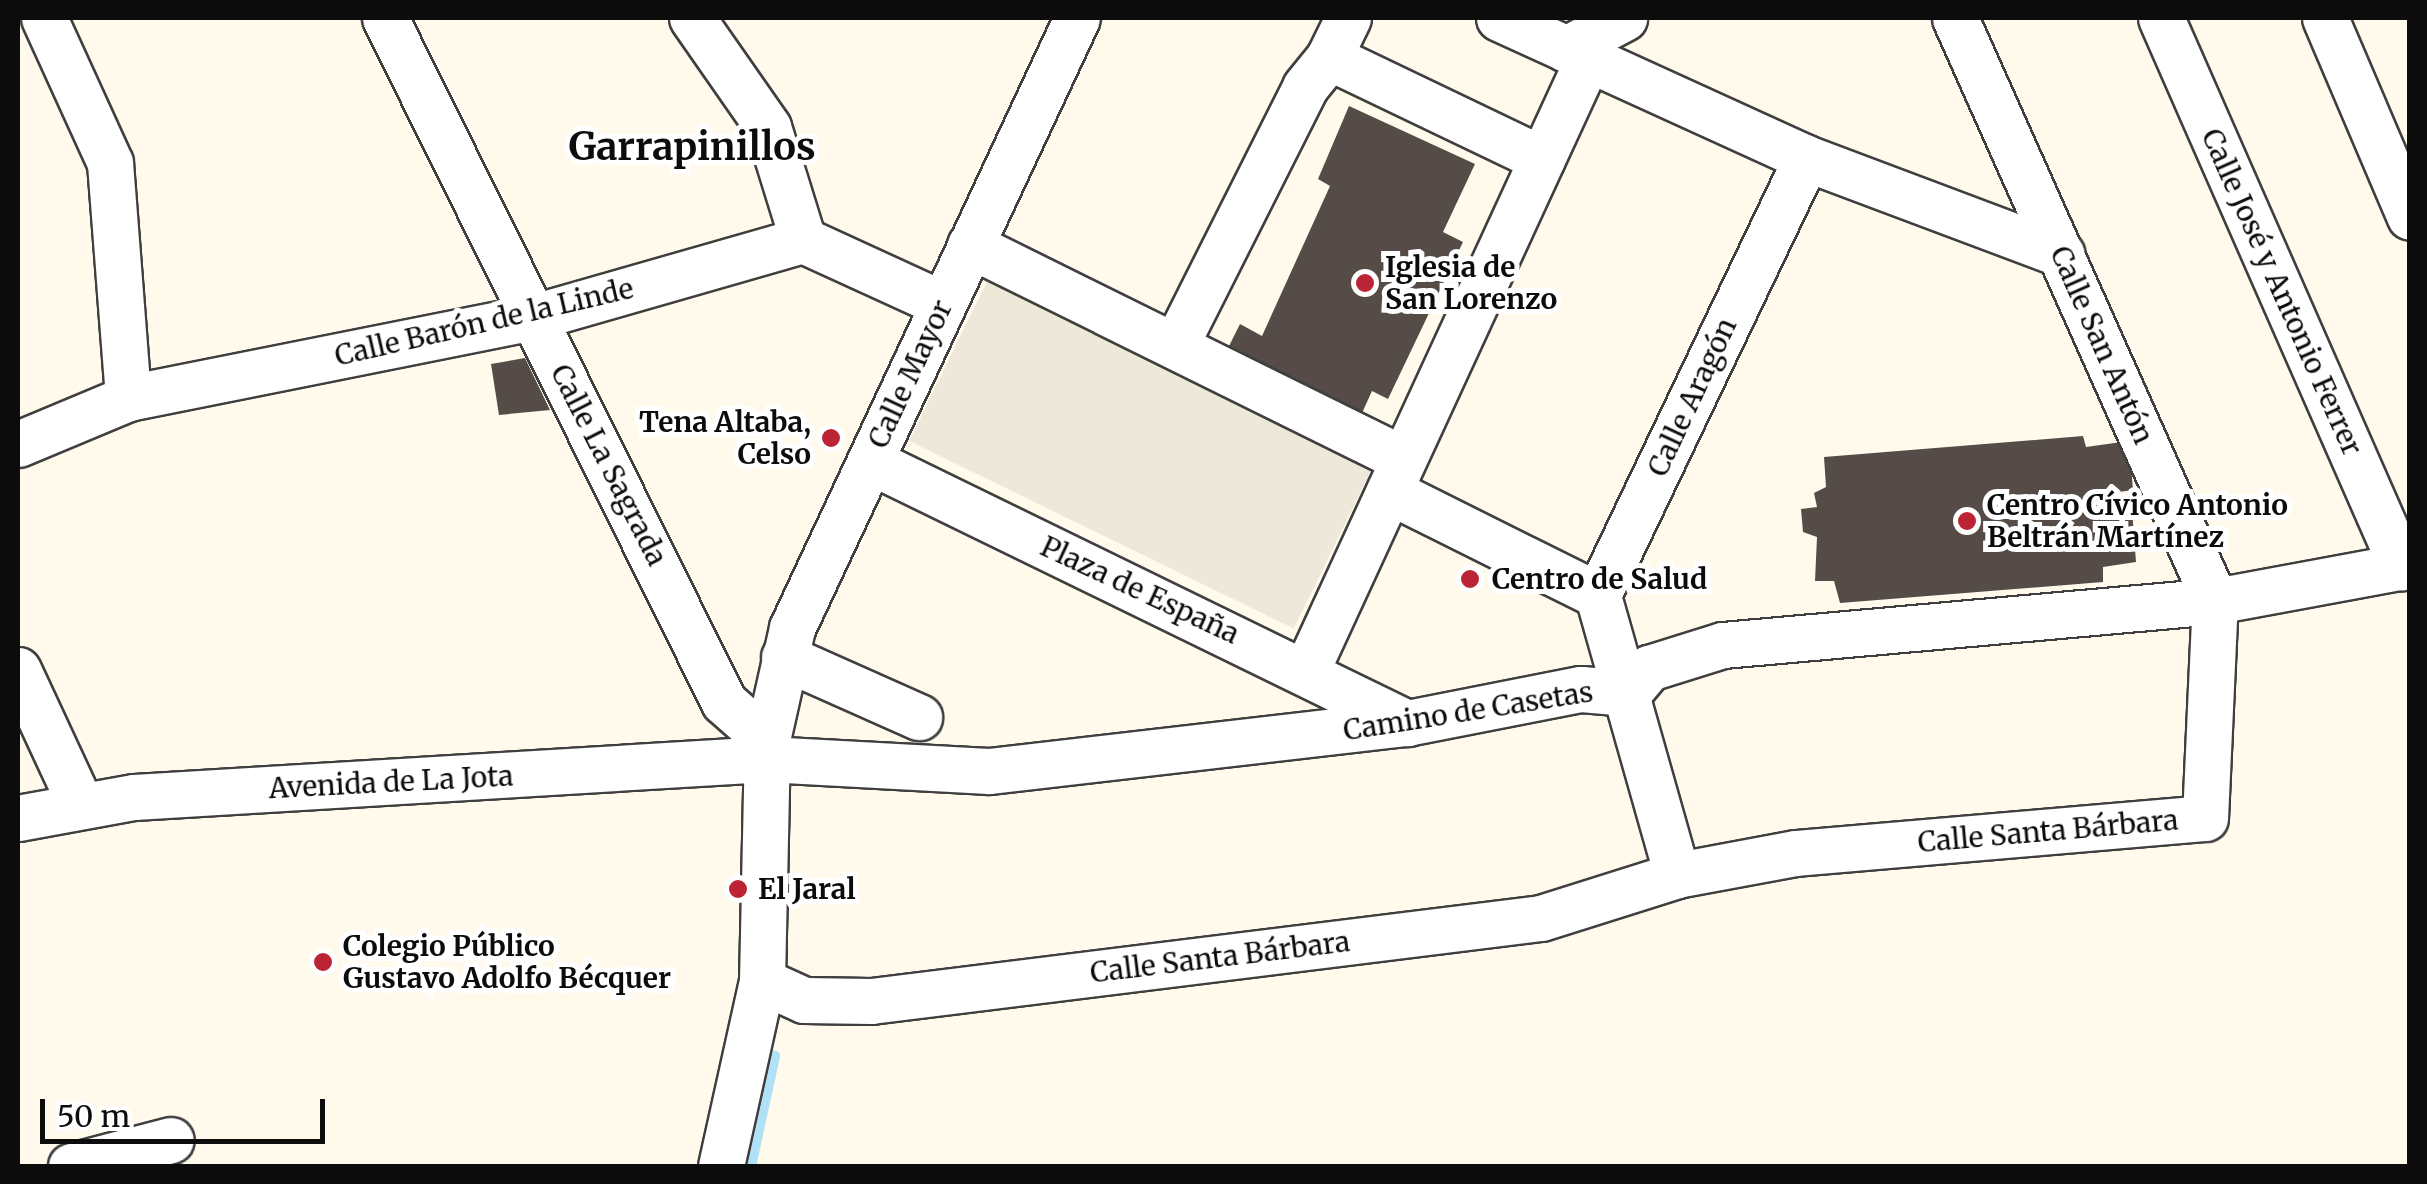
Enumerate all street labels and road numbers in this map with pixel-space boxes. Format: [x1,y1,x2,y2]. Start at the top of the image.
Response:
street label: Calle José y Antonio Ferrer [2195,124,2369,460]
street label: Calle San Antón [2043,241,2161,449]
street label: Calle Barón de la Linde [331,271,637,373]
street label: Calle Mayor [861,295,959,453]
street label: Calle Aragón [1641,312,1743,482]
street label: Calle La Sagrada [544,359,674,571]
street label: Plaza de España [1035,529,1245,651]
street label: Camino de Casetas [1341,675,1595,747]
street label: Avenida de La Jota [268,759,514,805]
street label: Calle Santa Bárbara [1916,803,2180,859]
street label: Calle Santa Bárbara [1088,924,1352,990]

